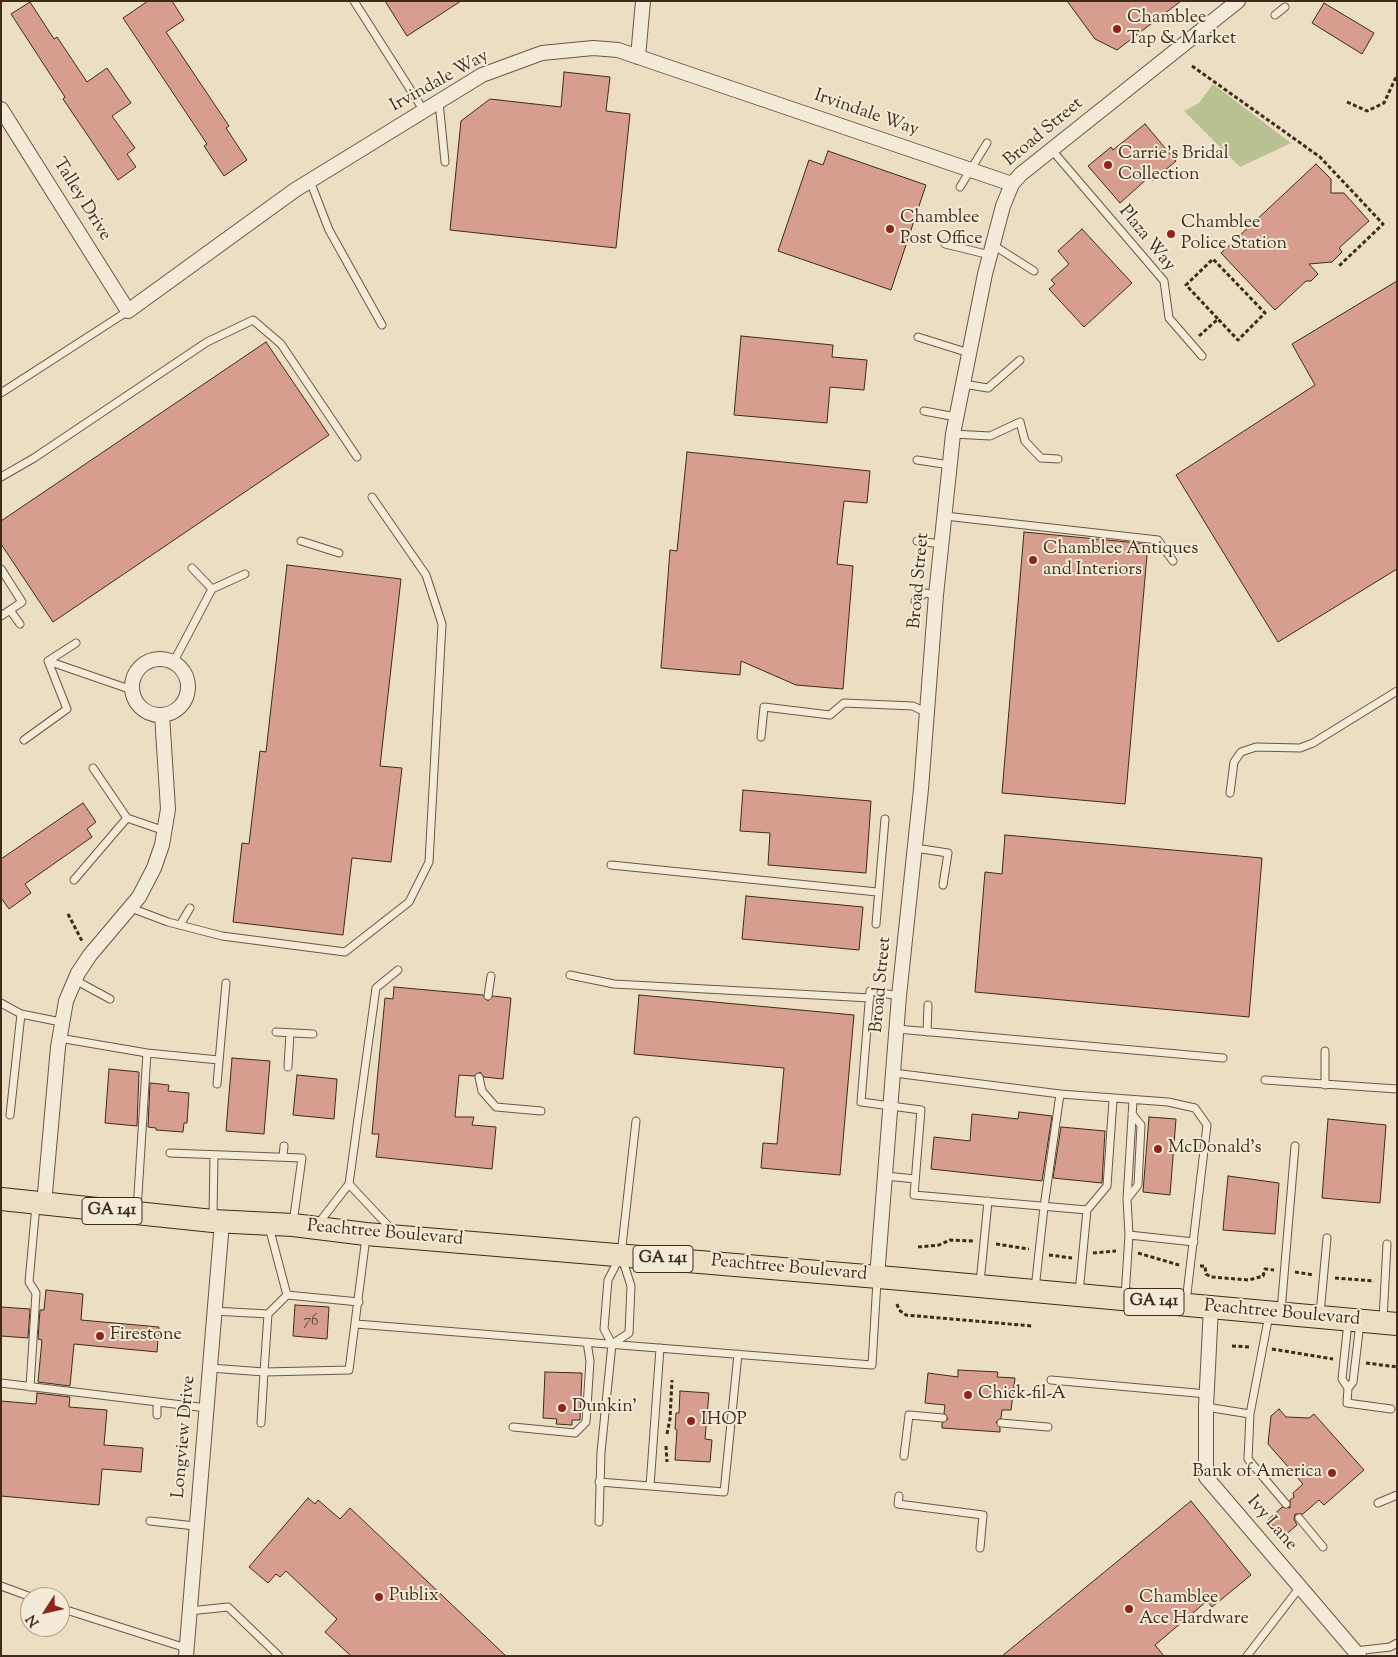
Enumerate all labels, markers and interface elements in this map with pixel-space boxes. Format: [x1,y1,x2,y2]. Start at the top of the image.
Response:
place label: Chamblee Tap & Market [1127,8,1236,50]
marker: Chamblee Tap & Market [1111,23,1123,35]
street label: Irvindale Way [387,46,493,118]
street label: Irvindale Way [811,86,921,142]
street label: Broad Street [1000,94,1088,172]
place label: Carrie's Bridal Collection [1118,144,1229,186]
street label: Talley Drive [47,155,115,245]
marker: Carrie's Bridal Collection [1102,159,1114,171]
street label: Plaza Way [1113,202,1179,276]
place label: Chamblee Post Office [900,208,983,250]
place label: Chamblee Police Station [1181,213,1287,255]
marker: Chamblee Post Office [884,223,896,235]
marker: Chamblee Police Station [1165,228,1177,240]
street label: Broad Street [905,532,935,630]
place label: Chamblee Antiques and Interiors [1043,539,1198,582]
marker: Chamblee Antiques and Interiors [1027,554,1039,566]
street label: Broad Street [867,936,897,1034]
place label: McDonald's [1168,1138,1262,1160]
marker: McDonald's [1152,1143,1164,1155]
road number: GA 141 [82,1198,142,1224]
street label: Peachtree Boulevard [306,1216,464,1252]
road number: GA 141 [633,1246,693,1272]
street label: Peachtree Boulevard [710,1251,868,1287]
road number: GA 141 [1124,1288,1184,1315]
street label: Peachtree Boulevard [1203,1296,1361,1332]
house number: 76 [304,1313,318,1331]
place label: Firestone [110,1325,182,1347]
marker: Firestone [94,1330,106,1342]
street label: Longview Drive [169,1375,201,1499]
place label: Chick-fil-A [978,1384,1066,1406]
marker: Chick-fil-A [962,1389,974,1401]
place label: Dunkin' [572,1397,637,1419]
marker: Dunkin' [556,1402,568,1414]
place label: IHOP [701,1410,747,1432]
marker: IHOP [685,1415,697,1427]
place label: Bank of America [1192,1462,1322,1484]
marker: Bank of America [1326,1467,1338,1479]
street label: Ivy Lane [1241,1492,1301,1556]
place label: Publix [389,1586,439,1608]
north arrow [20,1587,70,1637]
place label: Chamblee Ace Hardware [1139,1588,1249,1630]
marker: Publix [373,1591,385,1603]
marker: Chamblee Ace Hardware [1123,1603,1135,1615]
text: N [22,1610,45,1630]

